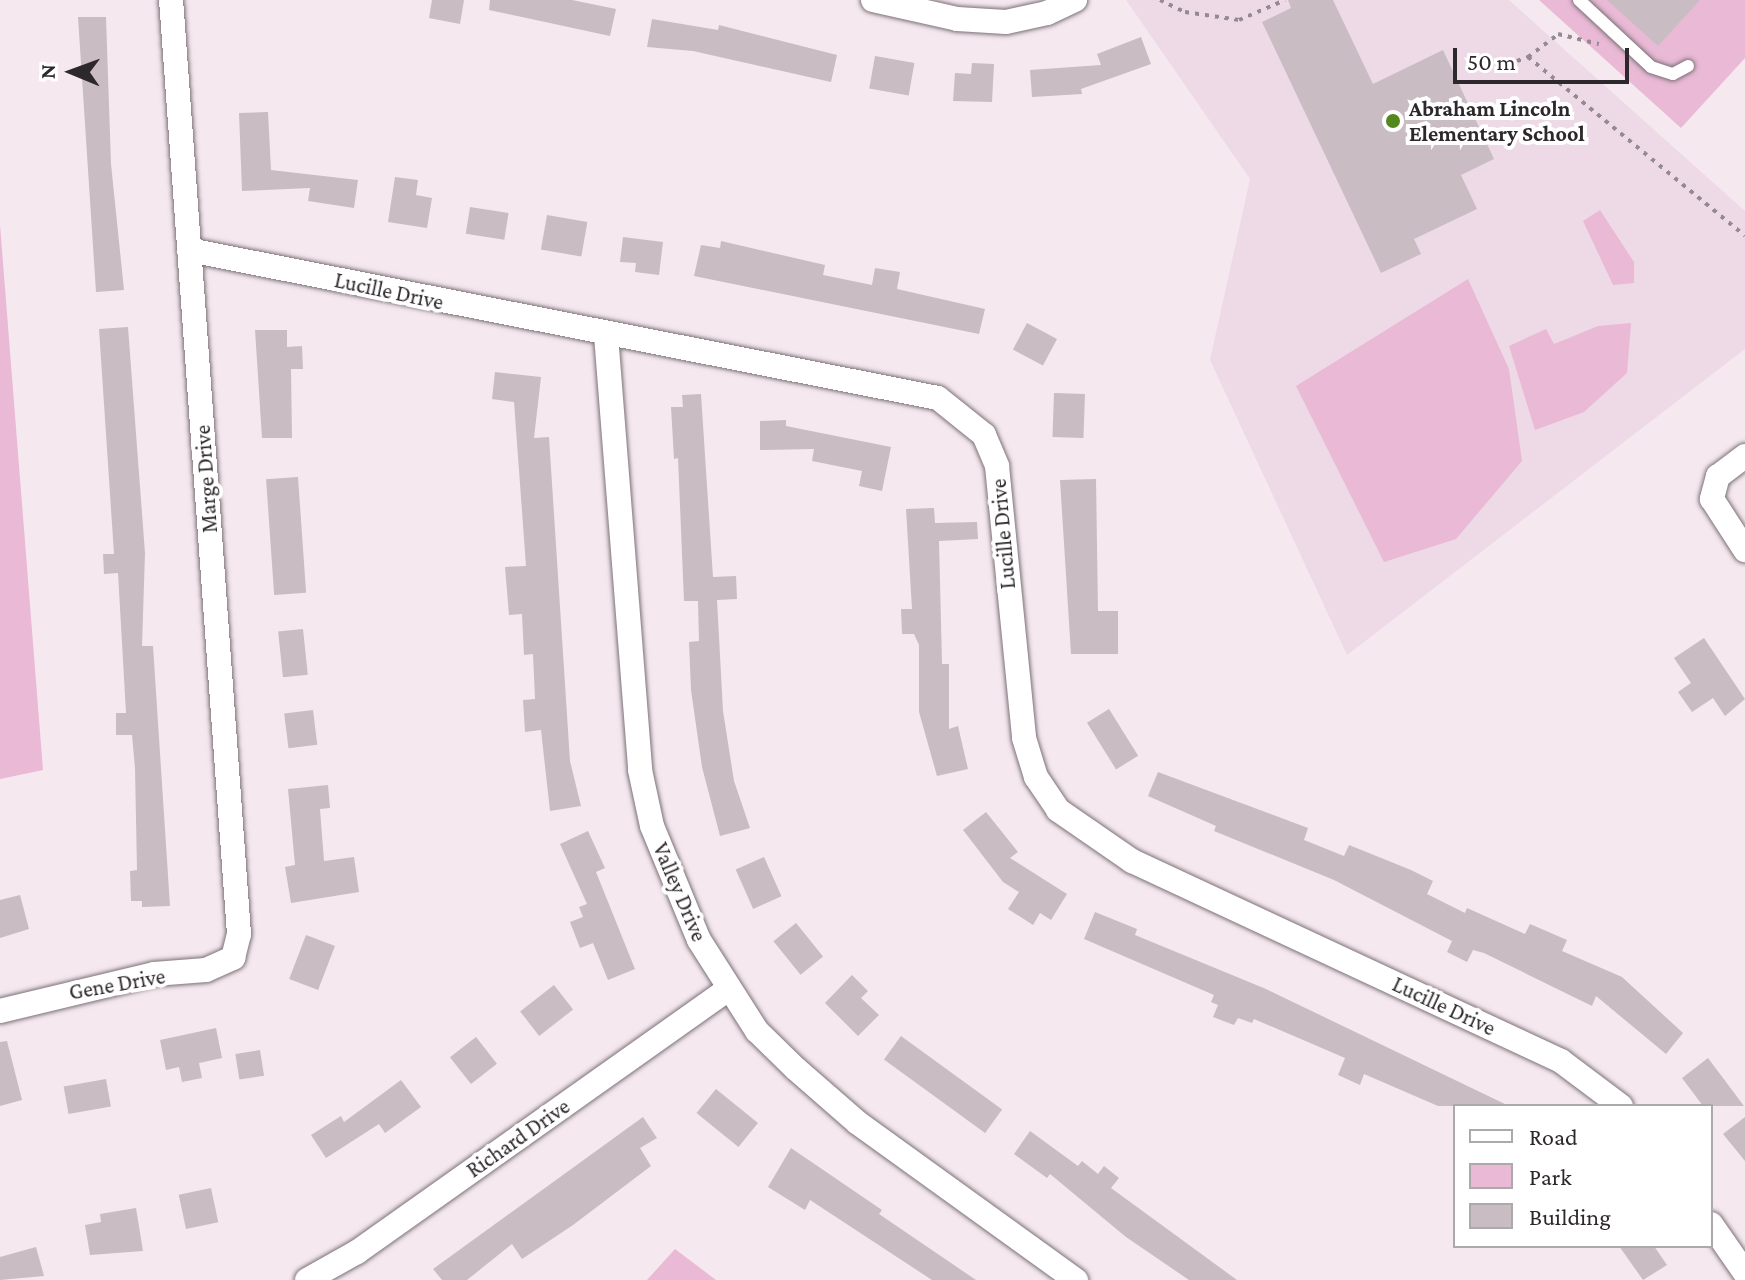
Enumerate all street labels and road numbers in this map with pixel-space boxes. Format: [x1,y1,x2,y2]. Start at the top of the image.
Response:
street label: Lucille Drive [332,267,446,315]
street label: Marge Drive [189,424,223,534]
street label: Lucille Drive [985,478,1021,590]
street label: Valley Drive [647,838,713,946]
street label: Gene Drive [67,963,167,1005]
street label: Lucille Drive [1388,971,1500,1041]
street label: Richard Drive [461,1093,575,1183]

